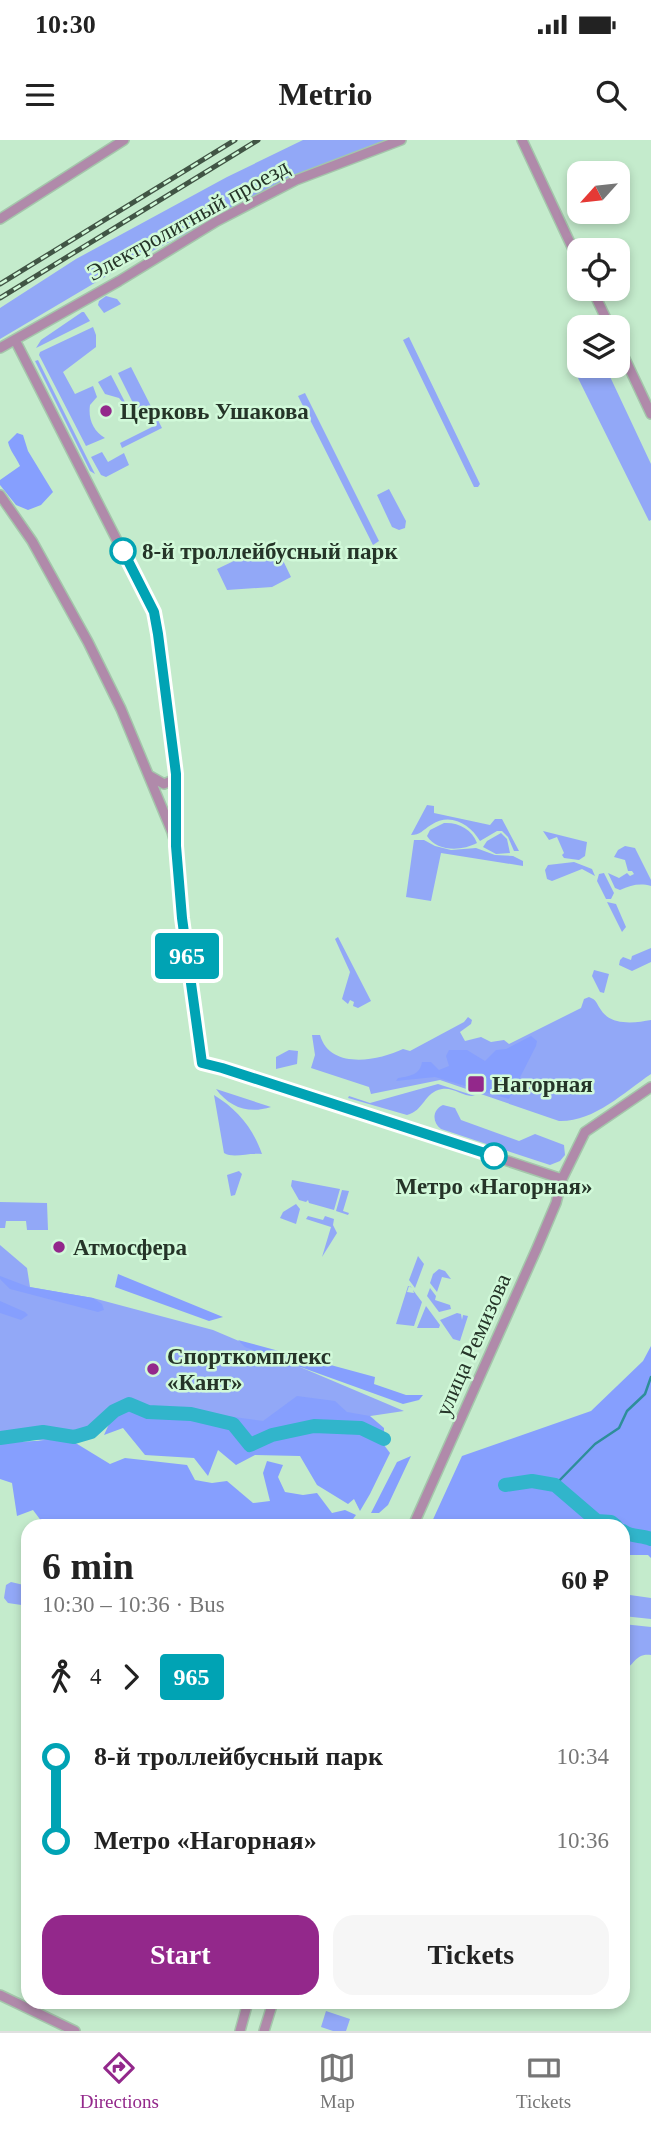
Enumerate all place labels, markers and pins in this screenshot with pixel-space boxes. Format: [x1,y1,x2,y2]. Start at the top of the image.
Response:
place label: Церковь Ушакова [120,399,309,424]
marker: Церковь Ушакова [98,403,114,419]
marker: 8-й троллейбусный парк [110,538,136,564]
place label: 8-й троллейбусный парк [142,539,398,564]
place label: Нагорная [492,1072,593,1097]
marker: Нагорная [466,1074,486,1094]
marker: Метро «Нагорная» [481,1143,507,1169]
place label: Метро «Нагорная» [396,1174,592,1199]
place label: Атмосфера [73,1235,187,1260]
marker: Атмосфера [51,1239,67,1255]
place label: Спорткомплекс «Кант» [167,1344,331,1395]
marker: Спорткомплекс «Кант» [145,1361,161,1377]

